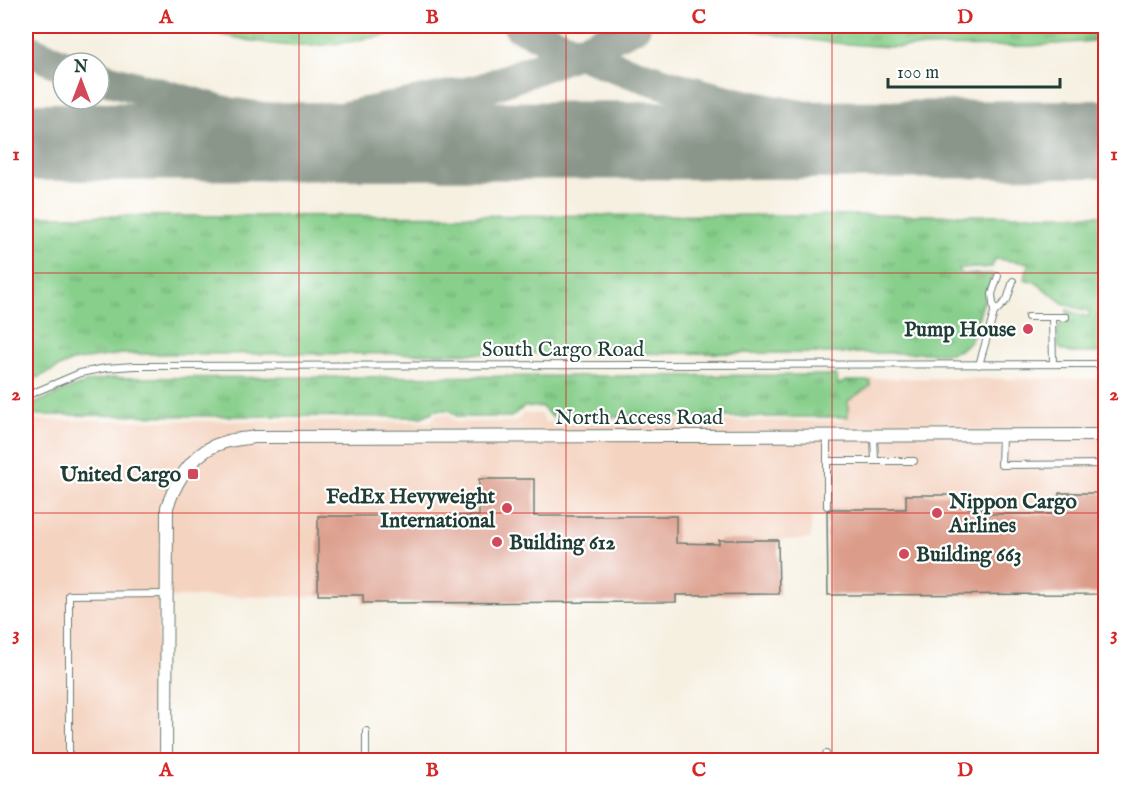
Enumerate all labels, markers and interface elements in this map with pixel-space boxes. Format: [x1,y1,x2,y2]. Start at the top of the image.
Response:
text: A [158,5,174,30]
text: B [425,5,439,30]
text: C [692,5,706,30]
text: D [957,5,973,30]
north arrow [51,51,111,111]
scale bar [888,51,1060,89]
text: N [73,58,88,78]
text: 100 m [897,62,939,85]
text: 1 [12,142,20,167]
text: 1 [1110,142,1118,167]
place label: Pump House [904,317,1016,344]
marker: Pump House [1021,322,1035,336]
street label: South Cargo Road [482,337,645,364]
text: 2 [11,382,21,407]
text: 2 [1109,382,1119,407]
street label: North Access Road [555,405,724,432]
place label: United Cargo [59,462,182,489]
marker: United Cargo [186,467,200,481]
place label: FedEx Hevyweight International [326,484,496,535]
place label: Nippon Cargo Airlines [948,489,1077,540]
marker: FedEx Hevyweight International [500,501,514,515]
marker: Nippon Cargo Airlines [930,506,944,520]
place label: Building 612 [509,530,616,557]
marker: Building 612 [490,535,504,549]
place label: Building 663 [916,542,1022,569]
marker: Building 663 [897,547,911,561]
text: 3 [12,622,20,647]
text: 3 [1110,622,1118,647]
text: A [158,758,174,783]
text: B [425,758,439,783]
text: C [692,758,706,783]
text: D [957,758,973,783]

